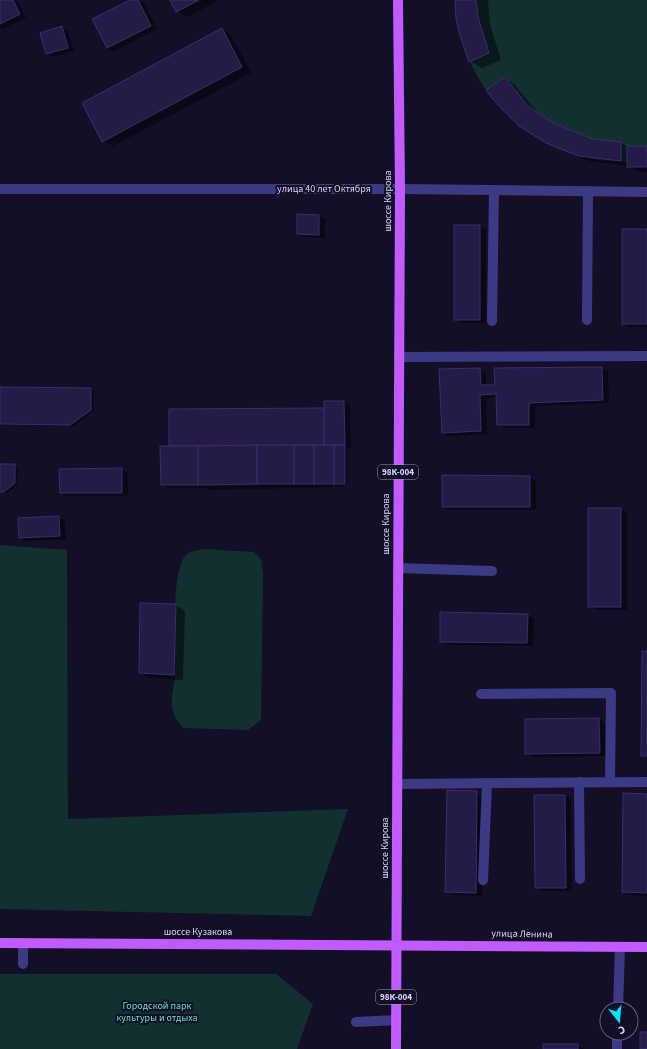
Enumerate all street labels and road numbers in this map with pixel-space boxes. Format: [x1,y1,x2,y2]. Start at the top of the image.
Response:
street label: шоссе Кирова [381,170,395,232]
street label: улица 40 лет Октября [277,182,371,196]
road number: 98К-004 [378,465,418,479]
street label: шоссе Кирова [379,493,393,555]
street label: шоссе Кирова [378,817,392,879]
street label: шоссе Кузакова [164,925,232,939]
street label: улица Ленина [491,926,553,942]
road number: 98К-004 [376,990,416,1004]

